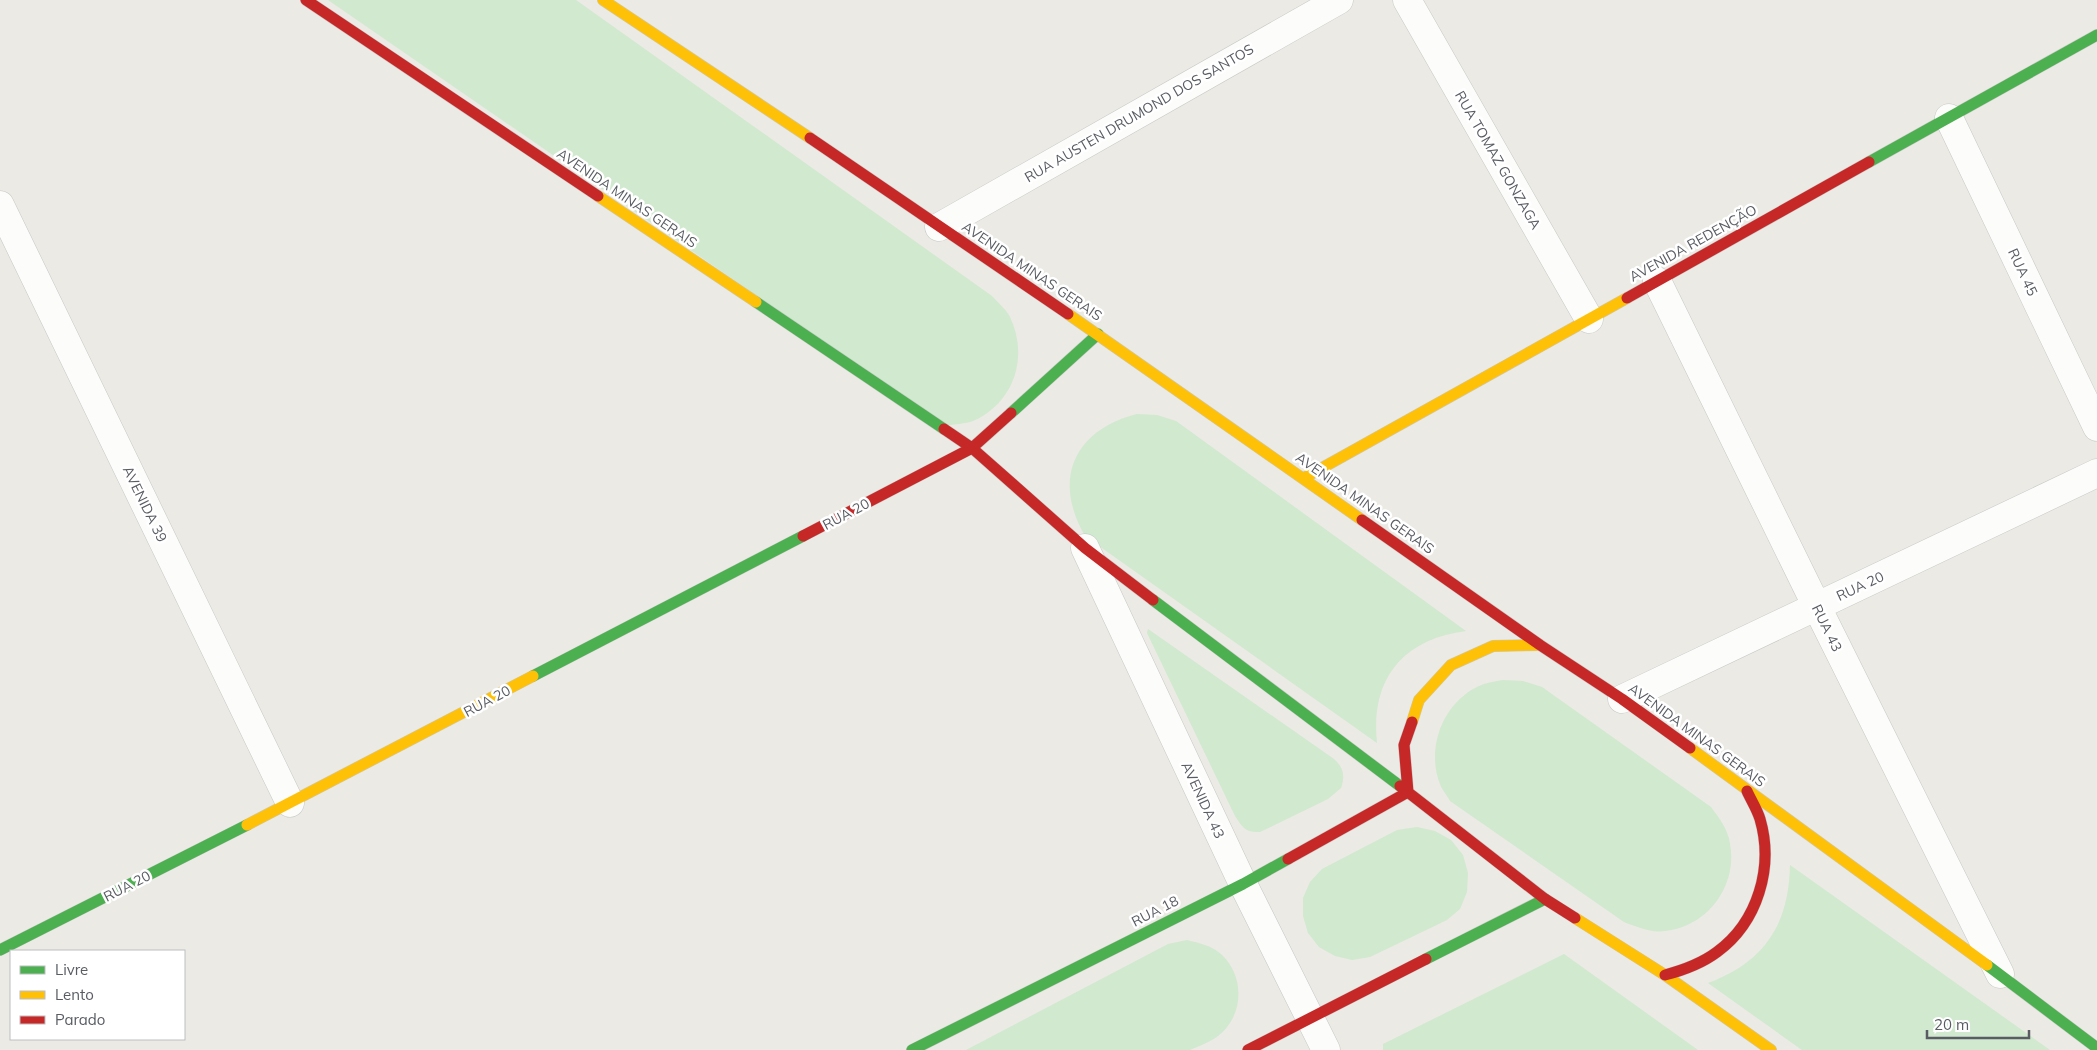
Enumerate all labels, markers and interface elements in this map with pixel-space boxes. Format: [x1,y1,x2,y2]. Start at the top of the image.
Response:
street label: RUA AUSTEN DRUMOND DOS SANTOS [1021,40,1257,186]
street label: RUA TOMAZ GONZAGA [1451,88,1545,233]
street label: AVENIDA MINAS GERAIS [554,144,701,252]
street label: AVENIDA REDENÇÃO [1626,200,1760,286]
street label: AVENIDA MINAS GERAIS [959,217,1106,325]
street label: RUA 45 [2004,245,2042,299]
street label: AVENIDA MINAS GERAIS [1292,448,1438,558]
street label: AVENIDA 39 [119,463,171,545]
street label: RUA 20 [819,494,873,534]
street label: RUA 20 [1833,567,1887,605]
street label: RUA 43 [1808,601,1846,655]
street label: AVENIDA MINAS GERAIS [1625,679,1769,791]
street label: RUA 20 [460,681,514,721]
street label: AVENIDA 43 [1177,759,1229,841]
street label: RUA 20 [100,866,154,906]
street label: RUA 18 [1128,891,1182,931]
legend [10,950,185,1040]
text: Livre [55,960,88,979]
text: Lento [55,985,94,1004]
scale bar [1927,1008,2030,1040]
text: Parado [55,1010,105,1029]
text: 20 m [1934,1015,1969,1034]

